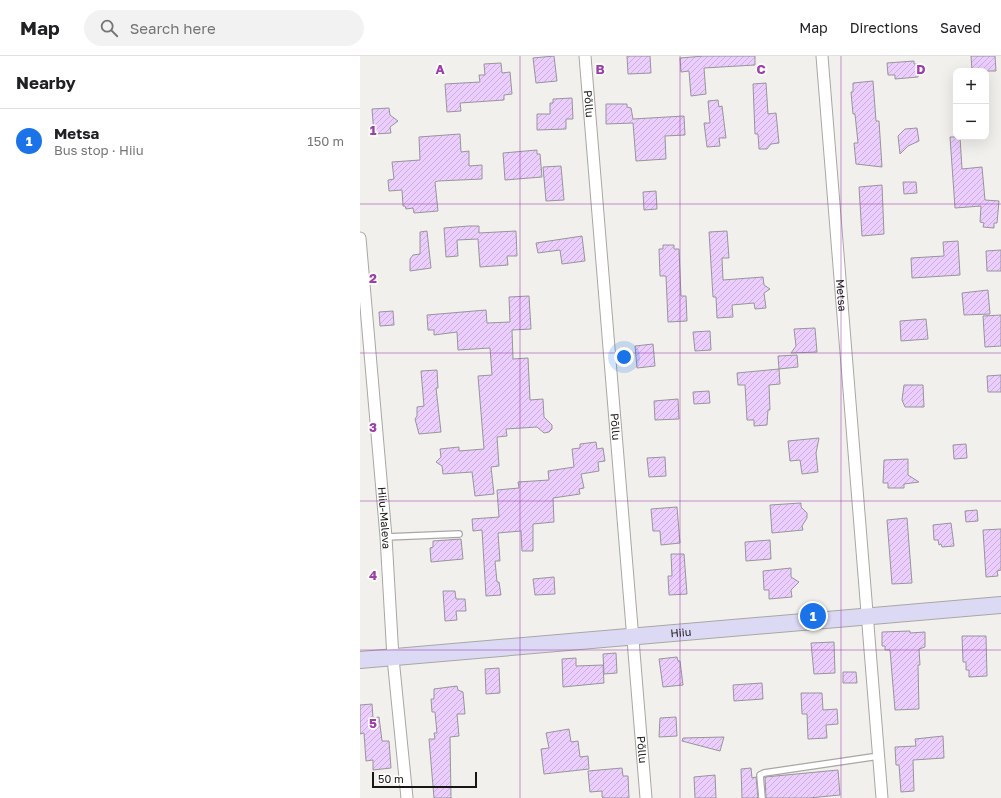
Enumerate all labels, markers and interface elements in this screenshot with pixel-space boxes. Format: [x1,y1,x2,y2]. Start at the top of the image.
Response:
search box [84,10,364,46]
text: Map [20,16,60,39]
icon: search [98,17,120,39]
text: Search here [130,19,216,37]
text: Map [799,19,828,36]
text: Directions [850,19,918,36]
text: Saved [940,19,981,36]
text: A [435,61,445,77]
text: B [595,61,605,77]
text: C [756,61,766,77]
text: D [916,61,926,77]
map controls [953,68,989,140]
button: + [953,68,989,104]
text: Nearby [16,72,76,93]
street label: Põllu [582,90,597,118]
button: − [953,104,989,140]
text: 1 [370,122,377,138]
text: Metsa [54,124,99,142]
text: 1 [26,133,32,149]
text: 150 m [307,133,344,149]
text: Bus stop · Hiiu [54,142,144,158]
text: 2 [369,270,377,286]
street label: Metsa [834,279,850,312]
your location [614,347,634,367]
street label: Põllu [608,413,624,441]
text: 3 [369,419,377,435]
street label: Hiiu-Maleva [376,486,394,549]
text: 4 [369,567,377,583]
pin: 1 [800,601,826,631]
street label: Hiiu [670,625,692,639]
text: 5 [369,715,377,731]
street label: Põllu [635,735,650,764]
scale bar [372,770,477,789]
text: 50 m [378,772,404,785]

